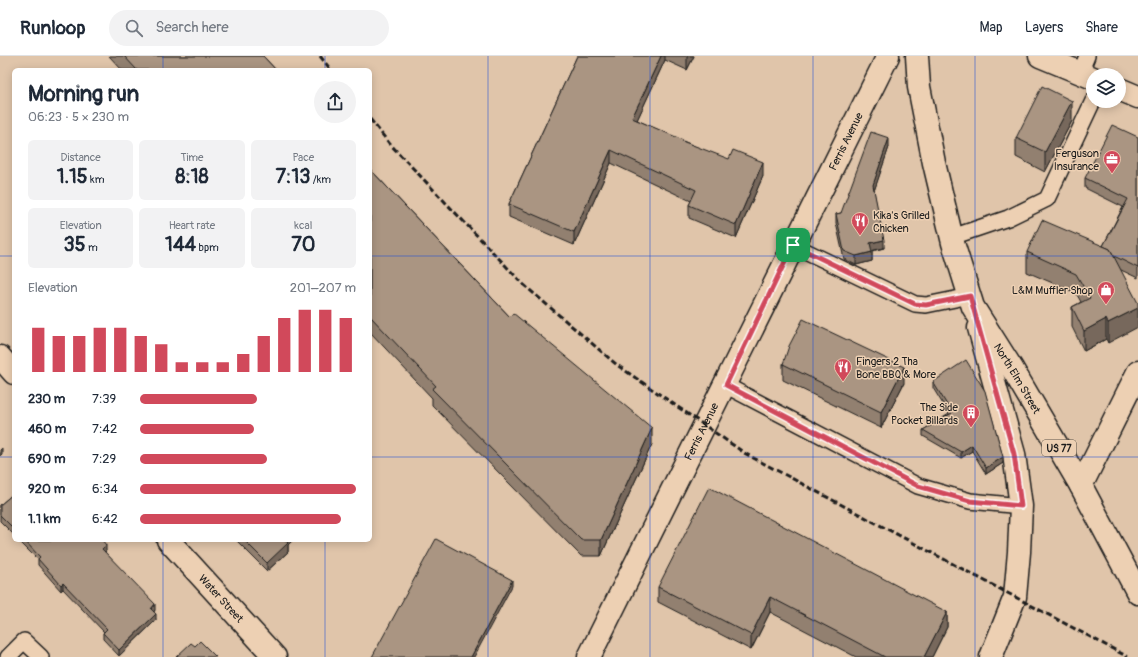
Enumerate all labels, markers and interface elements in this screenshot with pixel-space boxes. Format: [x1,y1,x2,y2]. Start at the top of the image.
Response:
search box [109,10,389,46]
text: Runloop [20,16,85,40]
icon: search [123,17,145,39]
text: Search here [155,18,229,37]
text: Map [980,19,1003,36]
text: Layers [1025,19,1063,36]
text: Share [1085,19,1118,36]
map controls [1086,68,1126,108]
button: layers [1086,68,1126,108]
text: Morning run [28,80,139,108]
button: share [314,81,356,123]
text: 06:23 · 5 × 230 m [28,109,129,125]
street label: Ferris Avenue [826,110,866,173]
place label: Ferguson Insurance [1054,147,1100,173]
office icon: Ferguson Insurance [1102,149,1122,174]
text: Distance [61,151,101,164]
text: Time [180,151,203,164]
text: Pace [292,151,314,164]
text: 1.15 [57,164,88,189]
text: 8:18 [175,164,209,189]
text: 7:13 [276,164,310,189]
text: km [88,173,104,186]
text: /km [310,173,331,186]
place label: Kika's Grilled Chicken [873,209,930,235]
restaurant icon: Kika's Grilled Chicken [850,211,870,236]
text: Elevation [60,219,102,232]
text: Heart rate [169,219,215,232]
text: kcal [294,219,312,232]
pin [776,228,810,262]
text: 35 [64,232,86,257]
text: 144 [165,232,196,257]
text: 70 [291,232,315,257]
icon: arrive [782,234,804,256]
text: m [86,241,98,254]
text: bpm [196,241,219,254]
text: Elevation [28,280,78,296]
text: 201–207 m [290,280,356,296]
shop icon: L&M Muffler Shop [1096,280,1116,305]
place label: L&M Muffler Shop [1012,284,1093,297]
street label: North Elm Street [991,341,1043,417]
place label: Fingers 2 Tha Bone BBQ & More [856,355,936,381]
restaurant icon: Fingers 2 Tha Bone BBQ & More [833,357,853,382]
text: 230 m [28,391,65,407]
text: 7:39 [92,391,116,407]
street label: Ferris Avenue [682,400,722,463]
place label: The Side Pocket Billards [891,401,959,427]
building icon: The Side Pocket Billards [961,403,981,428]
text: 460 m [28,421,66,437]
text: 7:42 [92,421,117,437]
road number: US 77 [1042,440,1076,456]
text: 690 m [28,451,66,467]
text: 7:29 [92,451,116,467]
text: 920 m [28,481,65,497]
text: 6:34 [92,481,118,497]
text: 1.1 km [28,511,61,527]
text: 6:42 [92,511,118,527]
street label: Water Street [196,572,246,626]

